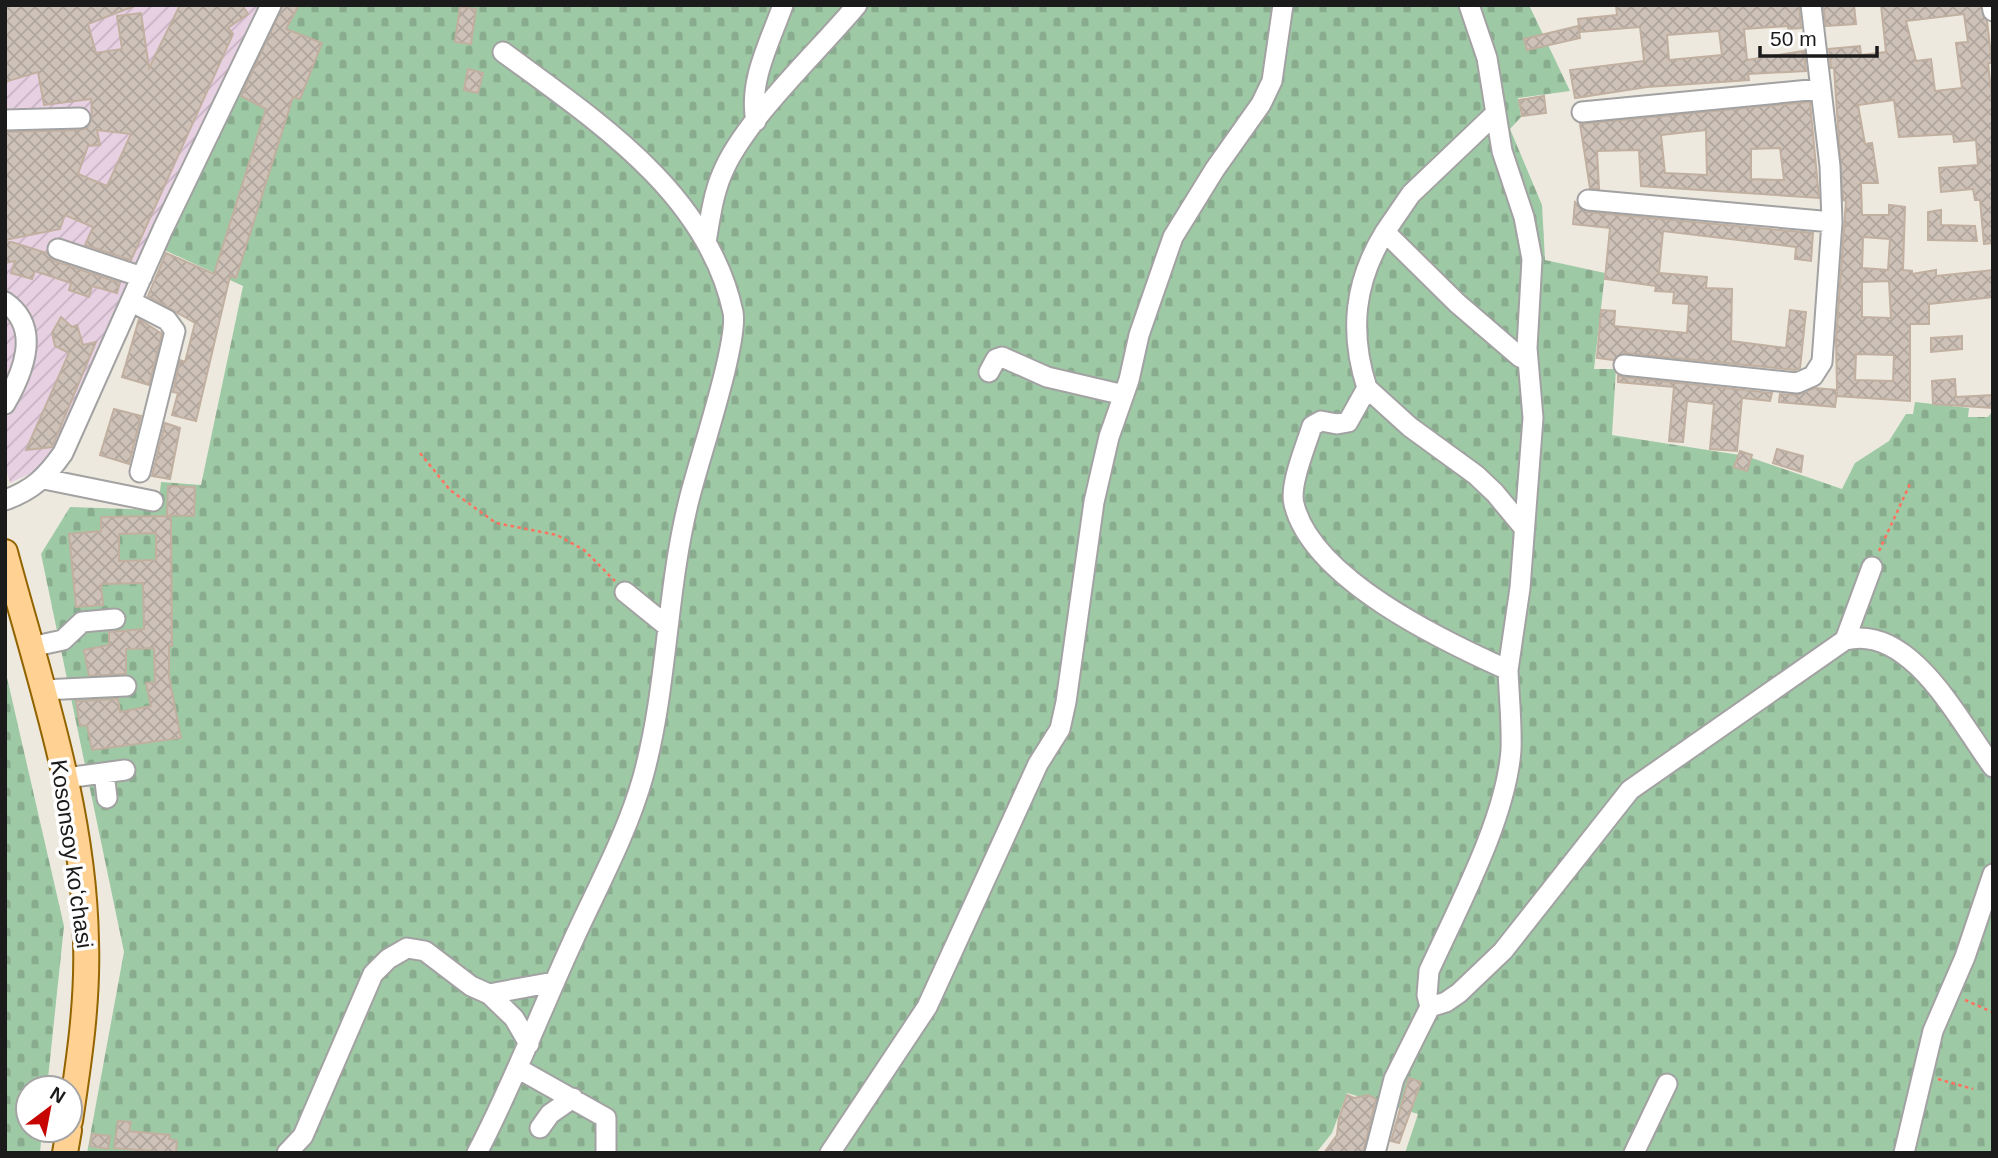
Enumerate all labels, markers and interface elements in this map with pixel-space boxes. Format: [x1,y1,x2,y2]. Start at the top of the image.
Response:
scale bar [1760,14,1877,58]
text: 50 m [1770,27,1817,50]
street label: Kosonsoy koʻchasi [46,758,98,950]
north arrow [14,1074,84,1144]
text: N [46,1082,69,1108]

